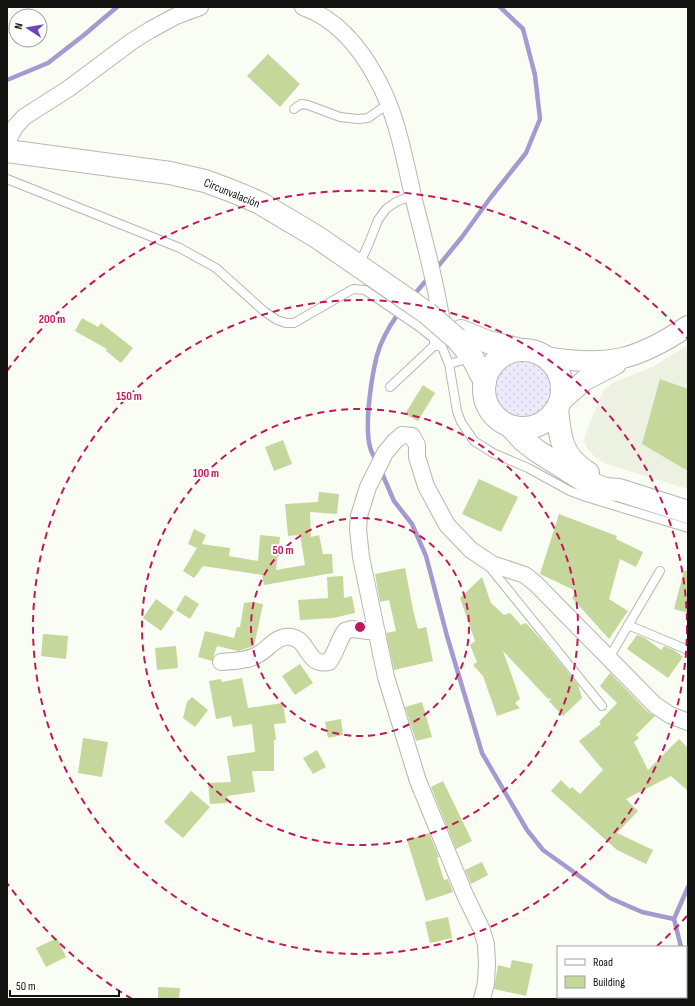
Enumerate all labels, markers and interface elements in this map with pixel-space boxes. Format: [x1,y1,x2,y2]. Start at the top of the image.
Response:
north arrow [8,8,48,48]
text: N [12,22,26,30]
street label: Circunvalación [202,175,262,212]
text: 200 m [39,312,65,327]
text: 150 m [116,389,142,404]
text: 100 m [193,466,219,481]
text: 50 m [273,543,293,558]
centre of rings [353,620,367,634]
legend [557,946,687,998]
text: Road [593,955,613,970]
scale bar [10,972,119,998]
text: Building [593,975,625,990]
text: 50 m [16,979,36,994]

